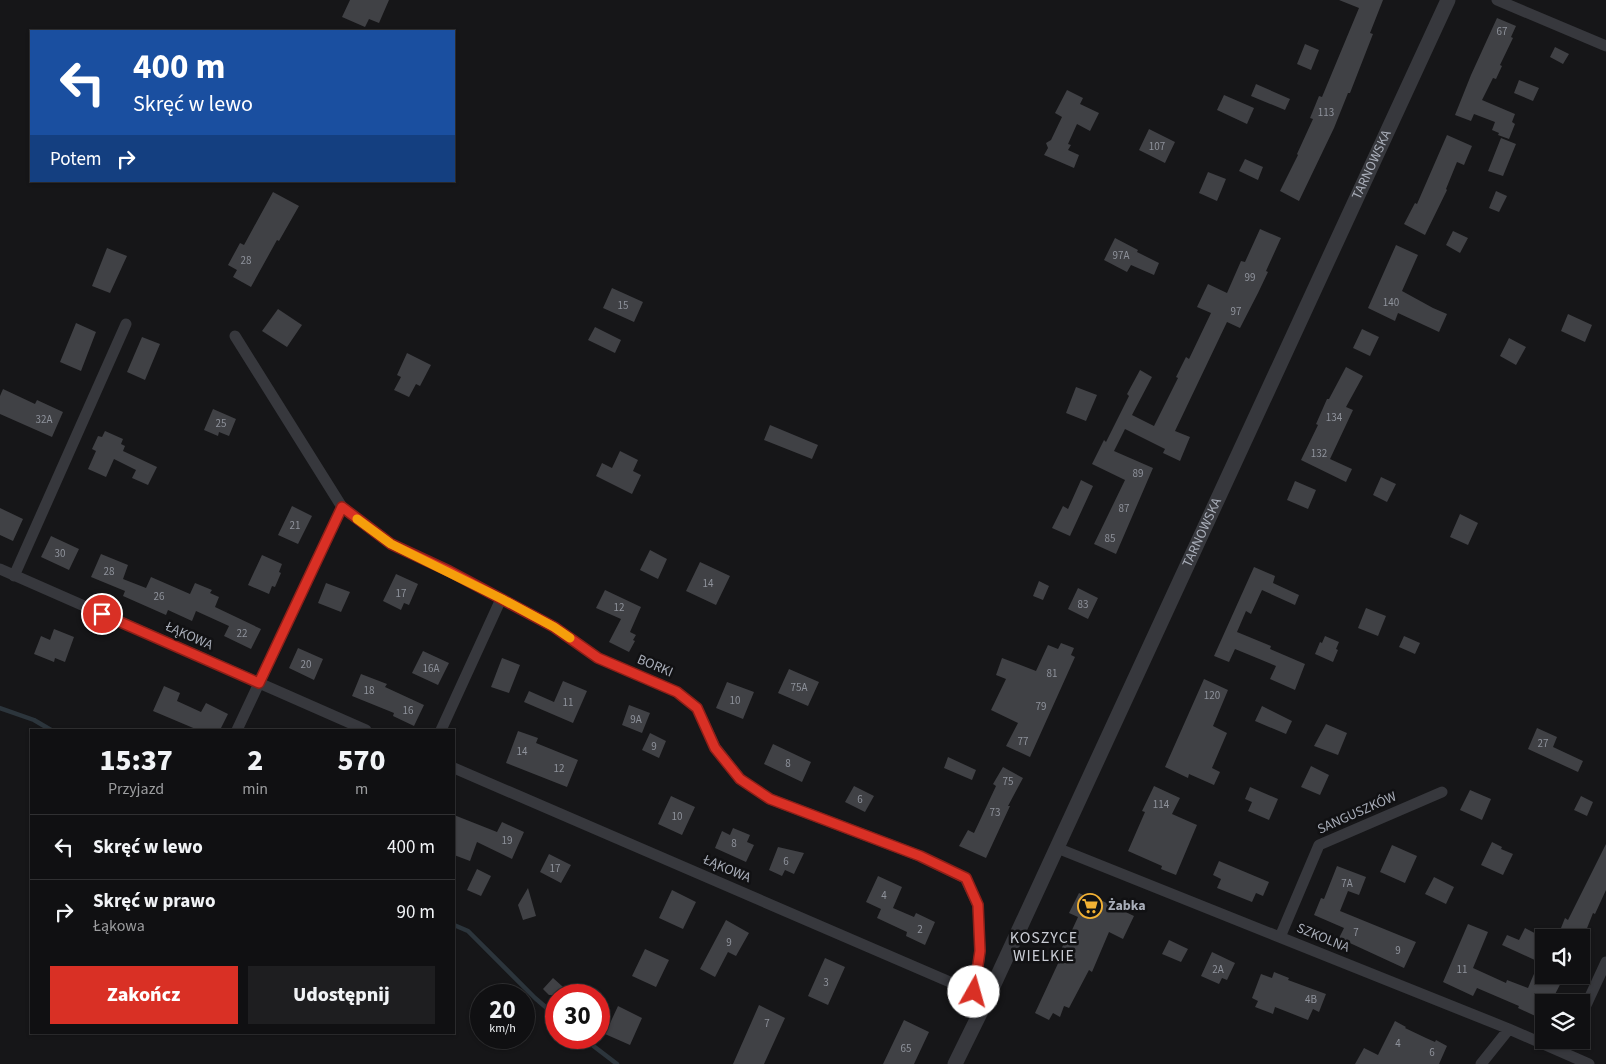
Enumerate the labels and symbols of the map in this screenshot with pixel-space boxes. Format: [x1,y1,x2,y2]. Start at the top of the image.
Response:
house number: 67 [1497,24,1507,39]
house number: 113 [1318,105,1334,120]
street label: TARNOWSKA [1347,126,1397,203]
house number: 107 [1149,139,1165,154]
house number: 97A [1113,248,1129,263]
house number: 28 [241,253,252,268]
house number: 99 [1245,270,1255,285]
house number: 140 [1383,295,1399,310]
house number: 15 [618,298,628,313]
house number: 97 [1231,304,1241,319]
house number: 134 [1326,410,1343,425]
house number: 32A [36,412,52,427]
house number: 25 [216,416,226,431]
house number: 132 [1311,446,1327,461]
house number: 89 [1133,466,1143,481]
street label: TARNOWSKA [1177,494,1227,571]
house number: 87 [1119,501,1129,516]
house number: 21 [290,518,300,533]
house number: 85 [1105,531,1115,546]
house number: 30 [55,546,65,561]
house number: 28 [104,564,115,579]
house number: 14 [703,576,714,591]
house number: 17 [396,586,406,601]
house number: 26 [154,589,165,604]
pin [81,593,123,635]
house number: 83 [1078,597,1088,612]
house number: 12 [614,600,624,615]
street label: ŁĄKOWA [161,616,216,656]
house number: 22 [237,626,247,641]
street label: BORKI [634,650,676,682]
house number: 20 [301,657,311,672]
house number: 16A [423,661,439,676]
house number: 81 [1047,666,1057,681]
house number: 75A [791,680,807,695]
house number: 18 [364,683,375,698]
house number: 120 [1204,688,1220,703]
house number: 10 [730,693,740,708]
house number: 11 [563,695,573,710]
house number: 79 [1036,699,1046,714]
house number: 16 [403,703,414,718]
house number: 9A [630,712,642,727]
house number: 77 [1018,734,1028,749]
house number: 27 [1538,736,1548,751]
house number: 9 [651,739,657,754]
house number: 14 [517,744,528,759]
house number: 8 [785,756,791,771]
house number: 12 [554,761,564,776]
house number: 75 [1003,774,1013,789]
street label: SANGUSZKÓW [1314,787,1400,839]
house number: 6 [857,792,863,807]
house number: 114 [1153,797,1170,812]
house number: 73 [990,805,1000,820]
house number: 10 [672,809,682,824]
house number: 19 [502,833,512,848]
house number: 8 [731,836,737,851]
street label: ŁĄKOWA [699,850,754,888]
house number: 6 [783,854,789,869]
house number: 17 [550,861,560,876]
house number: 7A [1341,876,1353,891]
house number: 4 [881,888,887,903]
supermarket icon: Żabka [1077,893,1103,919]
place label: Żabka [1108,896,1146,916]
street label: SZKOLNA [1293,918,1353,958]
house number: 2 [917,922,923,937]
house number: 7 [1353,925,1359,940]
district label: KOSZYCE WIELKIE [1010,927,1078,967]
house number: 9 [726,935,732,950]
house number: 9 [1395,943,1401,958]
house number: 2A [1212,962,1224,977]
house number: 11 [1457,962,1467,977]
position arrow [947,965,999,1017]
house number: 3 [823,975,829,990]
speed limit sign: 30 [545,984,610,1049]
house number: 4B [1305,992,1317,1007]
house number: 7 [764,1016,770,1031]
house number: 4 [1395,1036,1401,1051]
house number: 65 [901,1041,911,1056]
house number: 6 [1429,1045,1435,1060]

